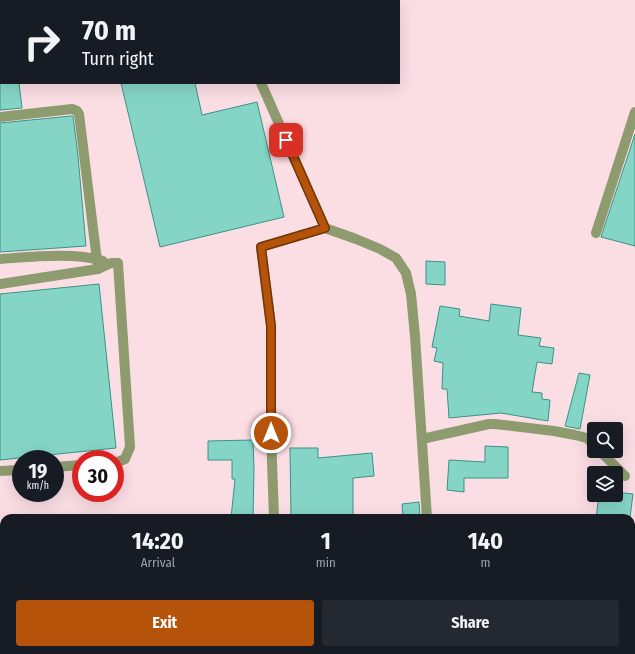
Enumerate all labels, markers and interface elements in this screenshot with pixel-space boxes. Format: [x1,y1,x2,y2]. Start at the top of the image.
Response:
text: 70 m [82,14,136,47]
icon: right [16,16,68,68]
text: Turn right [82,48,154,70]
pin [269,123,303,157]
icon: arrive [275,129,297,151]
position arrow [250,412,292,454]
map controls [587,422,623,502]
button: search [587,422,623,458]
speed limit sign: 30 [72,450,124,502]
text: 19 [29,459,47,483]
button: layers [587,466,623,502]
text: km/h [27,480,49,492]
text: 14:20 [132,527,184,555]
text: 1 [321,527,331,555]
text: 140 [468,527,503,555]
text: Arrival [141,555,175,570]
text: min [316,555,336,570]
text: m [480,555,490,570]
button: Exit [16,600,314,646]
button: Share [322,600,619,646]

